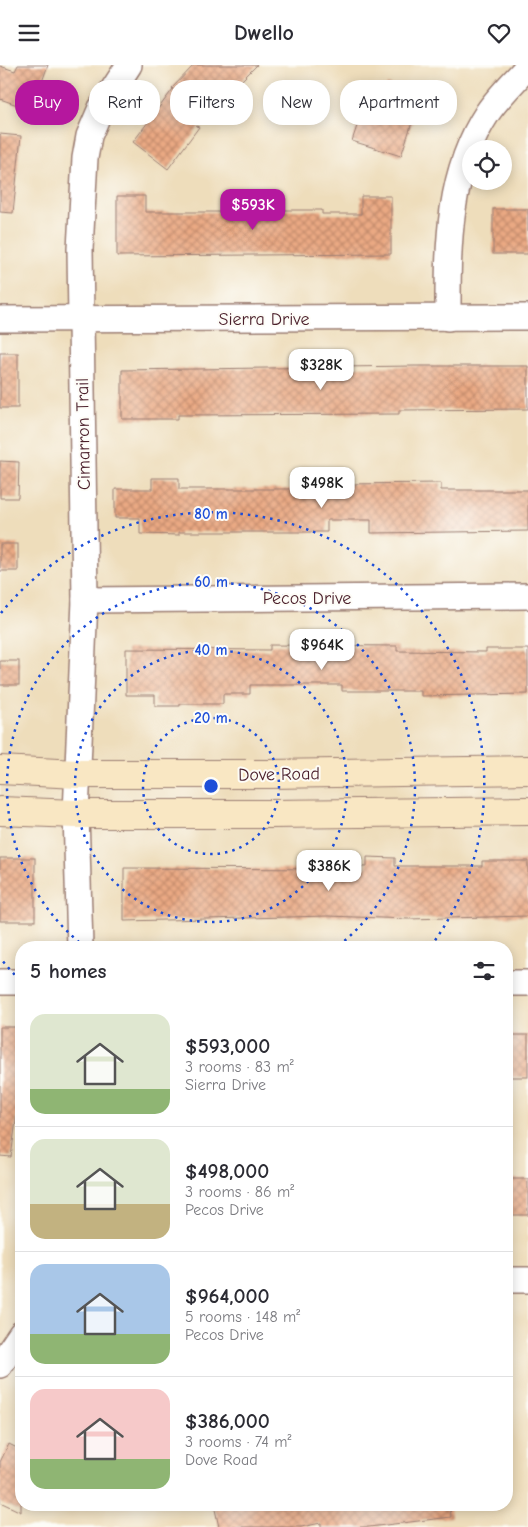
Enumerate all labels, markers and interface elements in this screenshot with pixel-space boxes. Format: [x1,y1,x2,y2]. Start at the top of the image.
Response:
icon: menu [15,19,43,47]
icon: heart [485,19,513,47]
text: Dwello [234,20,294,46]
chip: Buy [15,80,79,125]
chip: Rent [89,80,160,125]
chip: Filters [170,80,253,125]
chip: New [263,80,330,125]
chip: Apartment [340,80,457,125]
map controls [462,140,512,190]
button: locate [462,140,512,190]
pin: $593K [218,189,288,231]
text: $593K [231,196,275,214]
street label: Sierra Drive [218,309,310,330]
pin: $328K [286,349,356,391]
text: $328K [300,356,342,374]
street label: Cimarron Trail [72,378,95,490]
pin: $498K [287,467,357,509]
text: $498K [301,474,343,492]
text: 80 m [194,505,228,523]
text: 60 m [194,573,228,591]
street label: Pecos Drive [263,588,351,609]
pin: $964K [287,629,357,671]
text: $964K [301,636,343,654]
text: 40 m [195,641,228,659]
text: 20 m [194,709,228,727]
street label: Dove Road [238,763,320,786]
centre of rings [202,777,220,795]
pin: $386K [294,849,364,892]
text: $386K [307,857,351,875]
icon: filters [470,957,498,985]
text: 5 homes [30,959,107,983]
icon: home [70,1034,130,1094]
text: $593,000 [185,1034,270,1058]
text: 3 rooms · 83 m² [185,1058,294,1076]
text: Sierra Drive [185,1076,266,1094]
icon: home [70,1159,130,1219]
text: $498,000 [185,1159,269,1183]
text: 3 rooms · 86 m² [185,1183,294,1201]
text: Pecos Drive [185,1201,264,1219]
icon: home [70,1284,130,1344]
text: $964,000 [185,1284,270,1308]
text: 5 rooms · 148 m² [185,1308,300,1326]
text: Pecos Drive [185,1326,264,1344]
icon: home [70,1409,130,1469]
text: $386,000 [185,1409,270,1433]
text: 3 rooms · 74 m² [185,1433,291,1451]
text: Dove Road [185,1451,258,1469]

